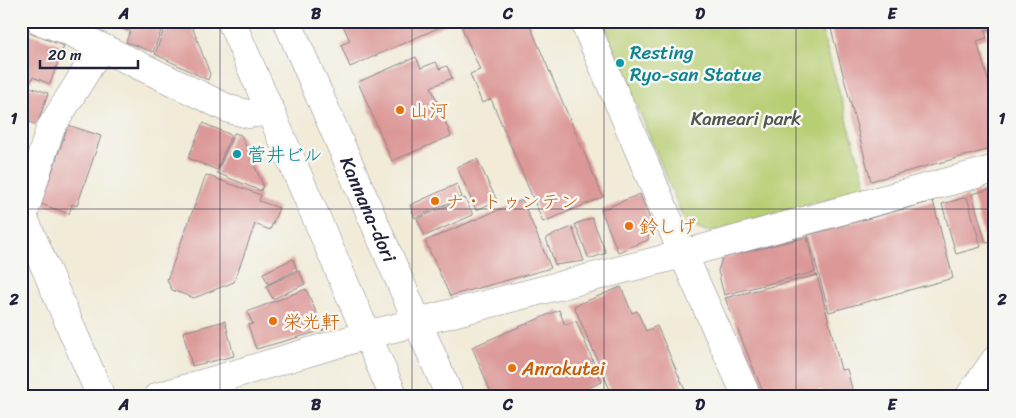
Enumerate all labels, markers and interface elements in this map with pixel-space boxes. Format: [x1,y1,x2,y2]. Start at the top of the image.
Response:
text: A [118,0,129,28]
text: B [311,0,322,28]
text: C [502,0,514,28]
text: D [695,0,705,28]
text: E [888,0,898,28]
place label: Resting Ryo-san Statue [630,36,762,91]
scale bar [40,38,138,70]
text: 20 m [48,42,82,68]
marker: Resting Ryo-san Statue [614,57,626,69]
place label: 山河 [410,94,448,127]
park label: Kameari park [691,102,801,135]
text: 1 [11,104,18,133]
marker: 山河 [394,104,406,116]
text: 1 [999,104,1006,133]
place label: 菅井ビル [247,138,323,171]
marker: 菅井ビル [231,148,243,160]
street label: Kannana-dori [331,151,406,268]
place label: ナ・トゥンテン [445,185,579,218]
marker: ナ・トゥンテン [429,195,441,207]
place label: 鈴しげ [639,210,696,243]
marker: 鈴しげ [623,220,635,232]
text: 2 [8,285,19,314]
text: 2 [996,285,1007,314]
place label: 栄光軒 [283,305,340,338]
marker: 栄光軒 [267,315,279,327]
place label: Anrakutei [521,352,606,385]
marker: Anrakutei [506,362,518,374]
text: A [118,390,129,418]
text: B [311,390,322,418]
text: C [502,390,514,418]
text: D [695,390,705,418]
text: E [888,390,898,418]

